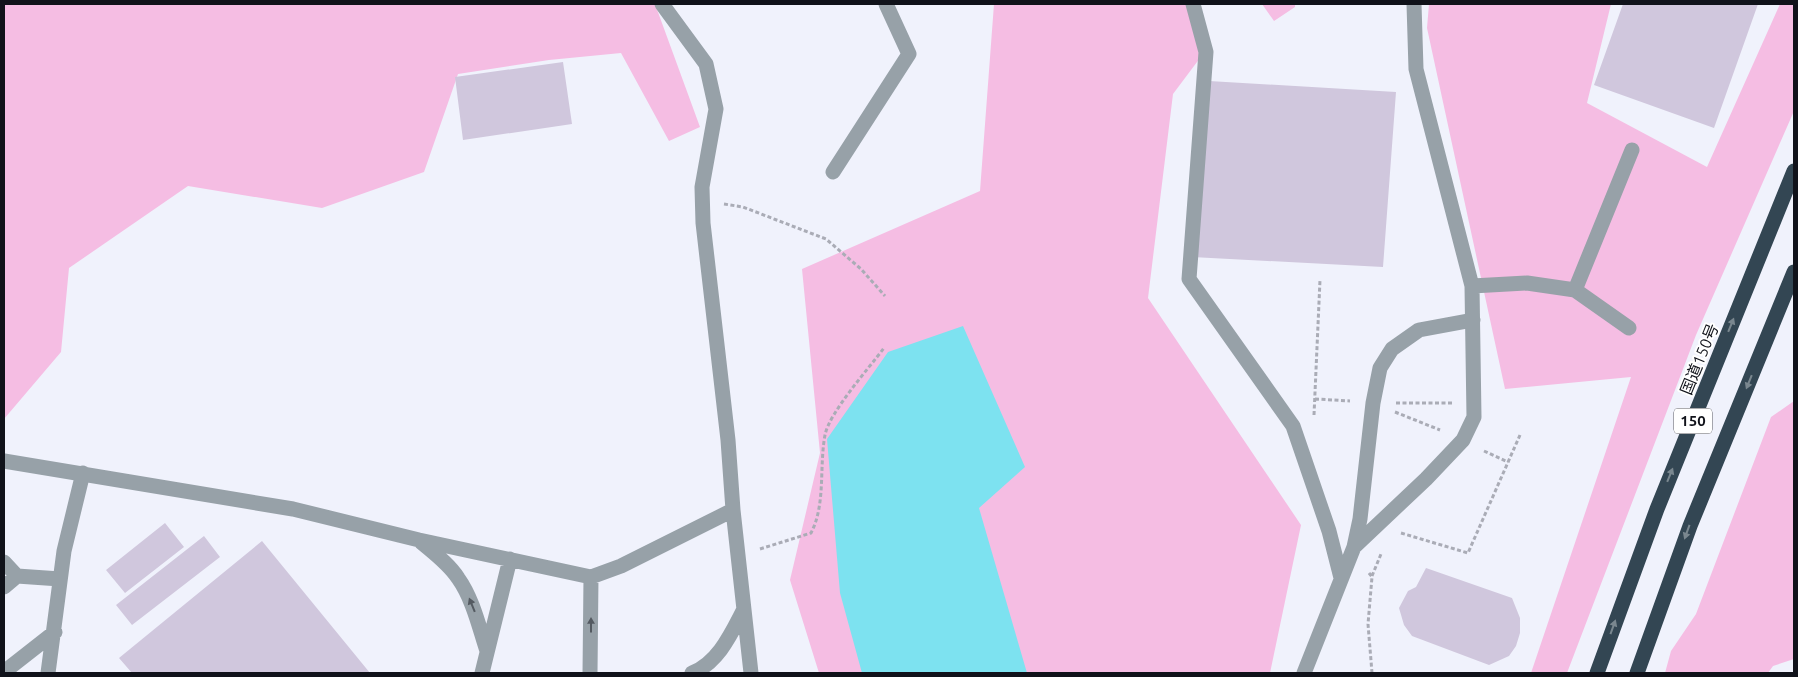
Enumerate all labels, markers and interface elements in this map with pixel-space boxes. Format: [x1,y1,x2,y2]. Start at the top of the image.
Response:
one-way arrow [1728,318,1736,332]
street label: 国道150号 [1677,321,1721,397]
one-way arrow [1745,375,1753,390]
road number: 150 [1674,408,1712,434]
one-way arrow [1667,468,1675,482]
one-way arrow [1683,525,1691,540]
one-way arrow [468,597,476,612]
one-way arrow [587,617,595,633]
one-way arrow [1610,620,1617,635]

